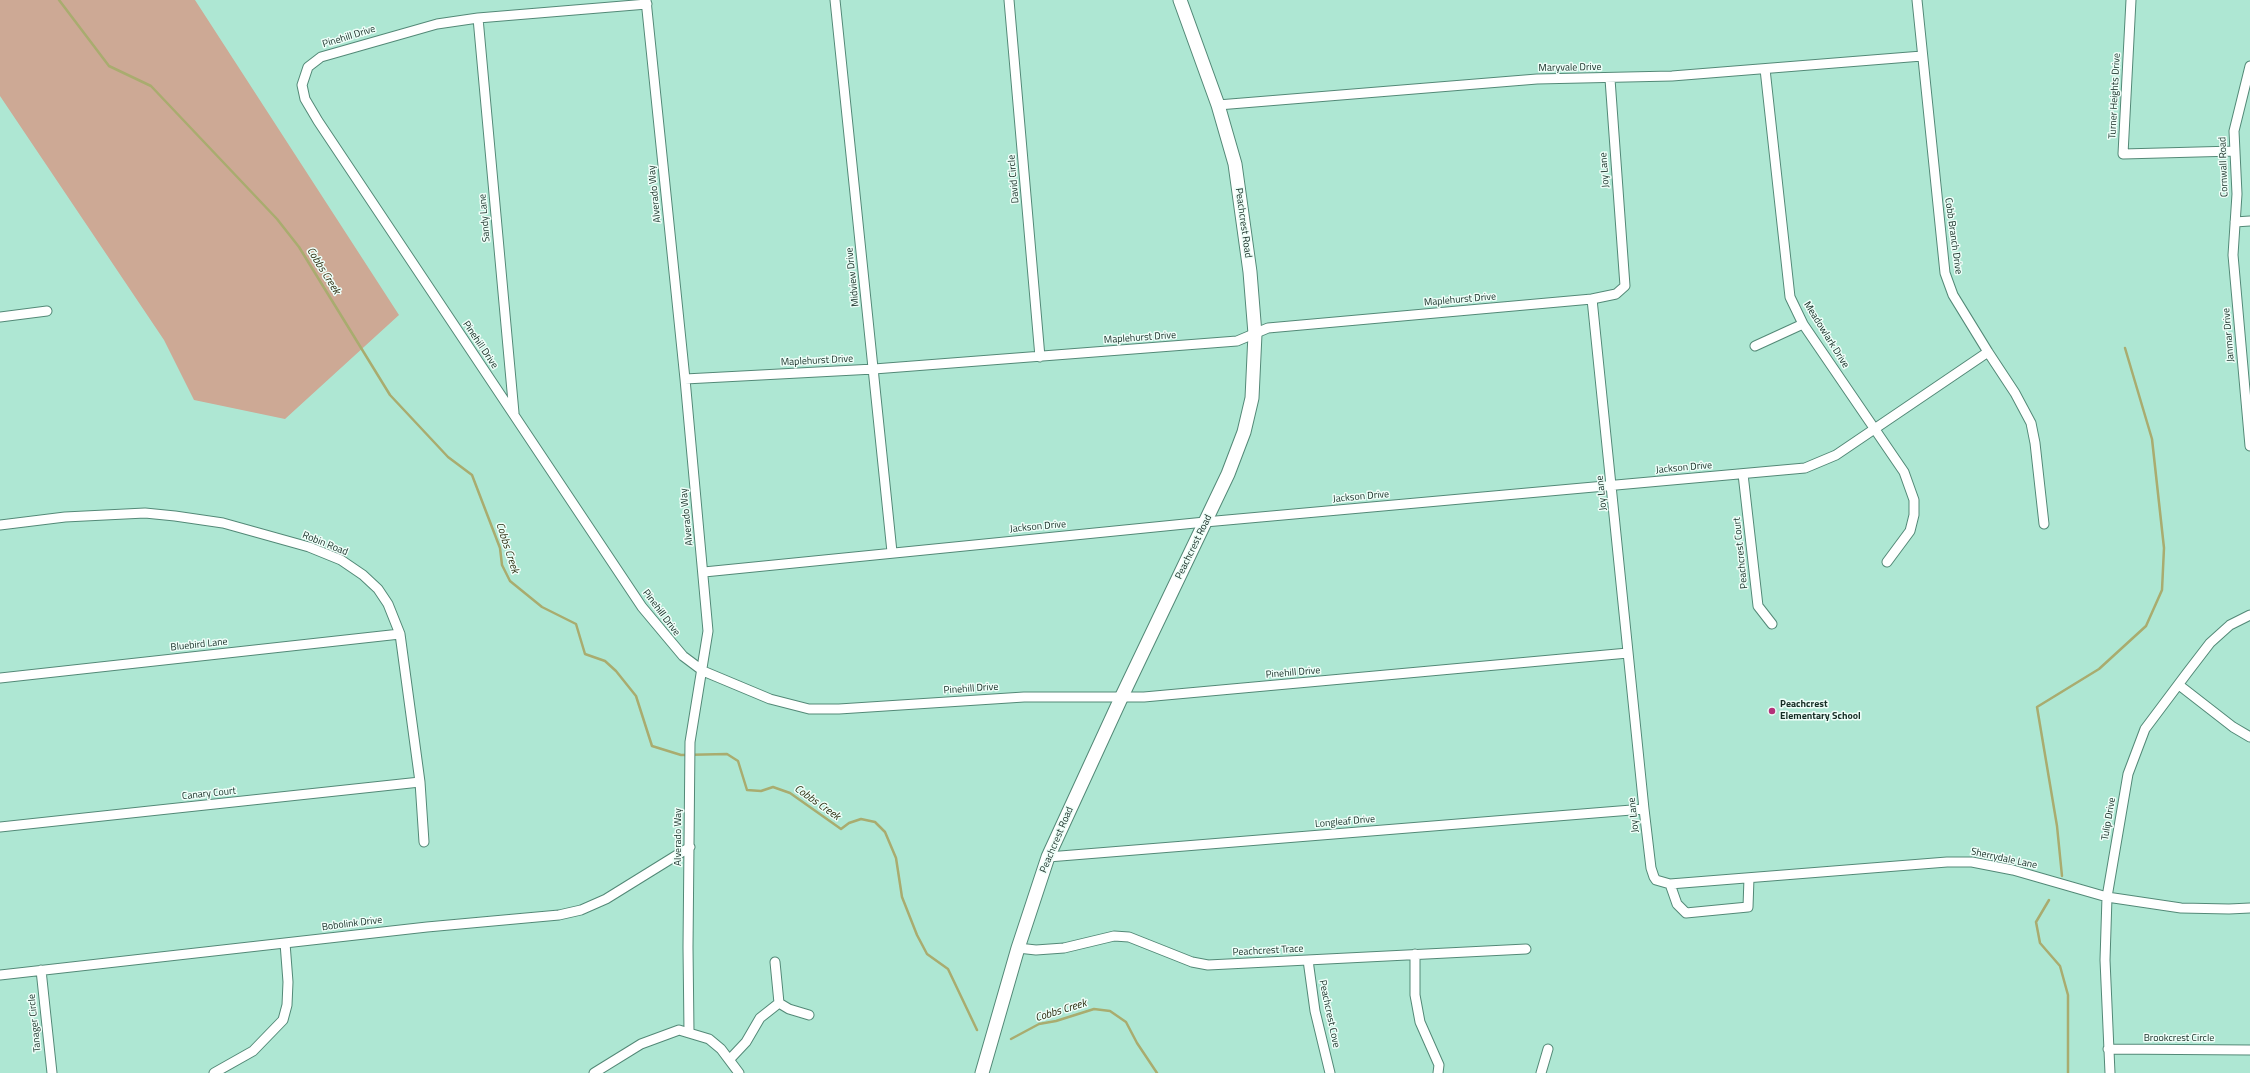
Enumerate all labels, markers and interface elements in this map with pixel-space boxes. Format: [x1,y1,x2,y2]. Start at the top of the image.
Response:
street label: Pinehill Drive [321,23,377,51]
street label: Turner Heights Drive [2107,53,2123,139]
street label: Maryvale Drive [1538,61,1602,75]
street label: Cornwall Road [2217,137,2231,197]
street label: Joy Lane [1598,152,1612,188]
street label: David Circle [1006,154,1022,204]
street label: Alverado Way [646,165,664,223]
street label: Peachcrest Road [1232,187,1254,259]
street label: Sandy Lane [477,193,493,243]
street label: Cobb Branch Drive [1942,197,1964,275]
water label: Cobbs Creek [303,245,343,297]
street label: Midview Drive [844,247,862,307]
street label: Maplehurst Drive [1423,291,1497,309]
street label: Meadowlark Drive [1801,300,1851,370]
street label: Janmar Drive [2221,307,2237,363]
street label: Pinehill Drive [460,319,500,371]
street label: Maplehurst Drive [1103,329,1177,347]
street label: Maplehurst Drive [781,353,853,369]
street label: Jackson Drive [1655,460,1713,476]
street label: Joy Lane [1594,475,1610,511]
street label: Alverado Way [678,488,696,546]
street label: Jackson Drive [1332,489,1390,505]
street label: Peachcrest Road [1173,513,1215,581]
street label: Peachcrest Court [1731,517,1751,589]
street label: Jackson Drive [1009,519,1067,535]
water label: Cobbs Creek [493,521,521,575]
street label: Robin Road [300,529,350,559]
street label: Pinehill Drive [640,588,682,638]
street label: Bluebird Lane [170,636,228,654]
street label: Pinehill Drive [1265,665,1321,681]
street label: Pinehill Drive [943,681,999,697]
place label: Peachcrest Elementary School [1780,699,1861,722]
marker: Peachcrest Elementary School [1767,706,1777,716]
water label: Cobbs Creek [792,782,842,824]
street label: Canary Court [181,785,237,803]
street label: Joy Lane [1626,797,1642,833]
street label: Tulip Drive [2099,797,2119,841]
street label: Peachcrest Road [1038,805,1076,875]
street label: Alverado Way [673,808,685,866]
street label: Longleaf Drive [1314,813,1376,831]
street label: Sherrydale Lane [1970,846,2038,872]
street label: Bobolink Drive [321,914,383,934]
street label: Peachcrest Trace [1232,943,1304,959]
street label: Peachcrest Cove [1316,979,1342,1049]
street label: Tanager Circle [26,993,44,1053]
water label: Cobbs Creek [1034,997,1088,1025]
street label: Brookcrest Circle [2144,1033,2214,1045]

